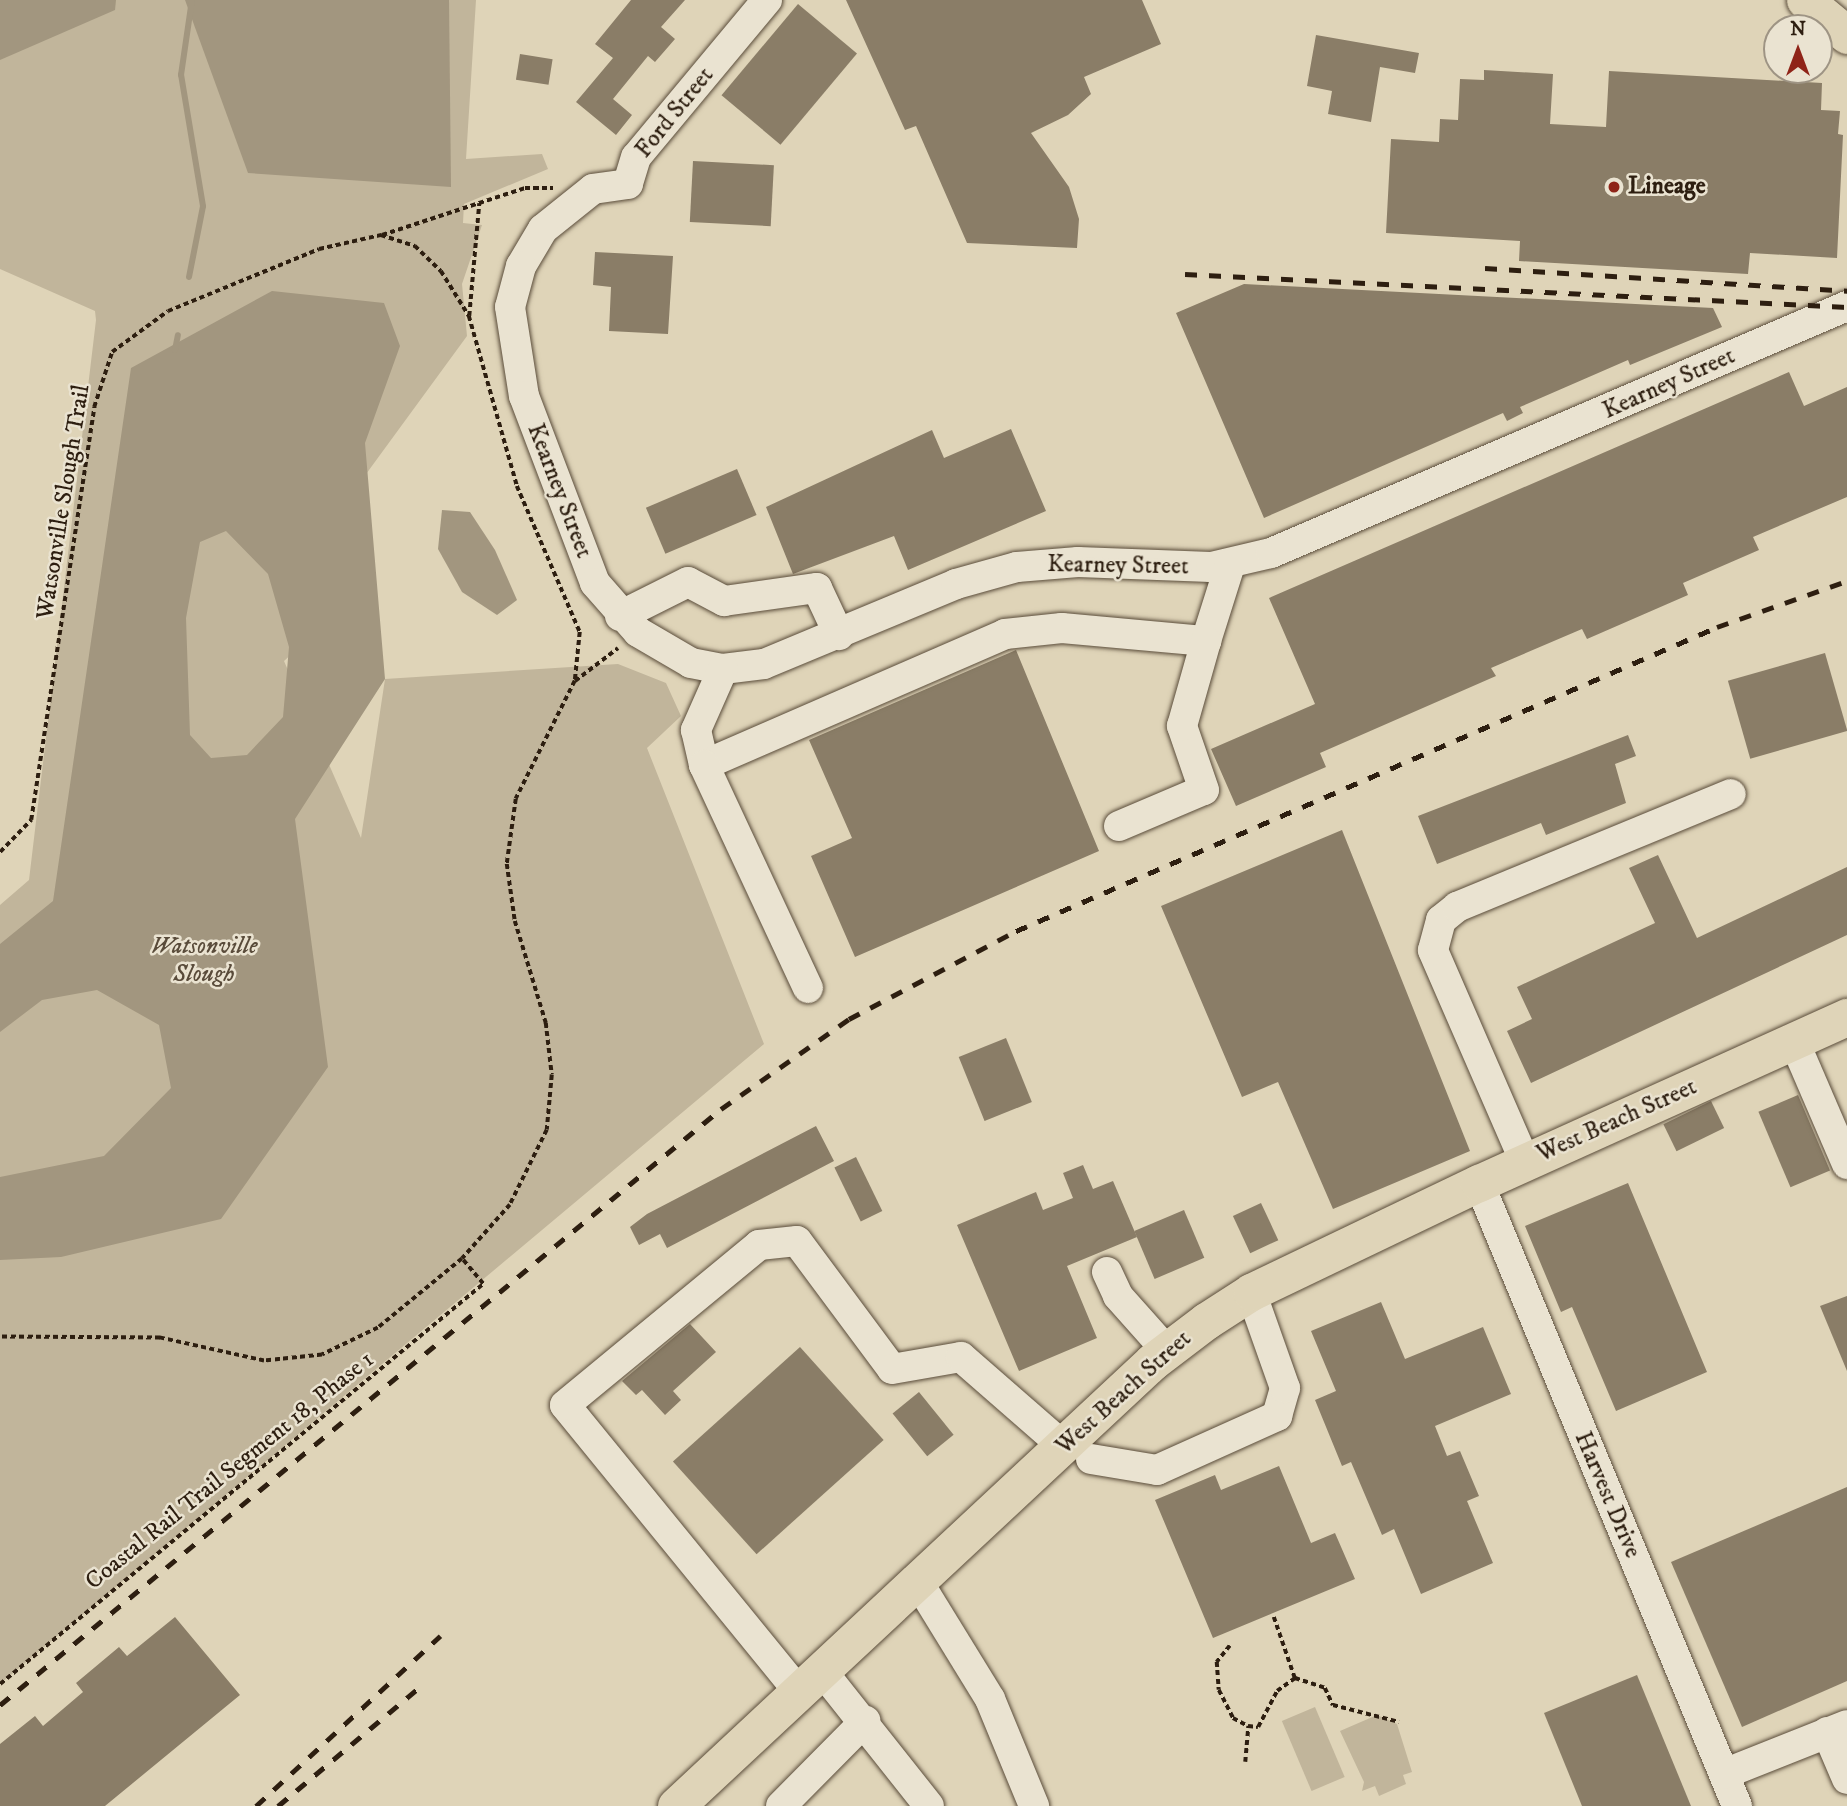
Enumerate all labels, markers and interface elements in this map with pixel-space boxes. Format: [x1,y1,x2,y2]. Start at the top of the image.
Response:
north arrow [1763,14,1833,84]
text: N [1790,18,1806,41]
street label: Ford Street [630,62,720,164]
place label: Lineage [1628,173,1706,201]
marker: Lineage [1606,179,1622,195]
street label: Kearney Street [1599,342,1739,426]
street label: Watsonville Slough Trail [31,383,97,621]
street label: Kearney Street [520,420,598,562]
street label: Kearney Street [1047,550,1189,582]
park label: Watsonville Slough [151,933,257,989]
street label: West Beach Street [1533,1073,1701,1169]
street label: West Beach Street [1051,1325,1197,1461]
street label: Coastal Rail Trail Segment 18, Phase 1 [80,1346,380,1596]
street label: Harvest Drive [1568,1428,1646,1562]

